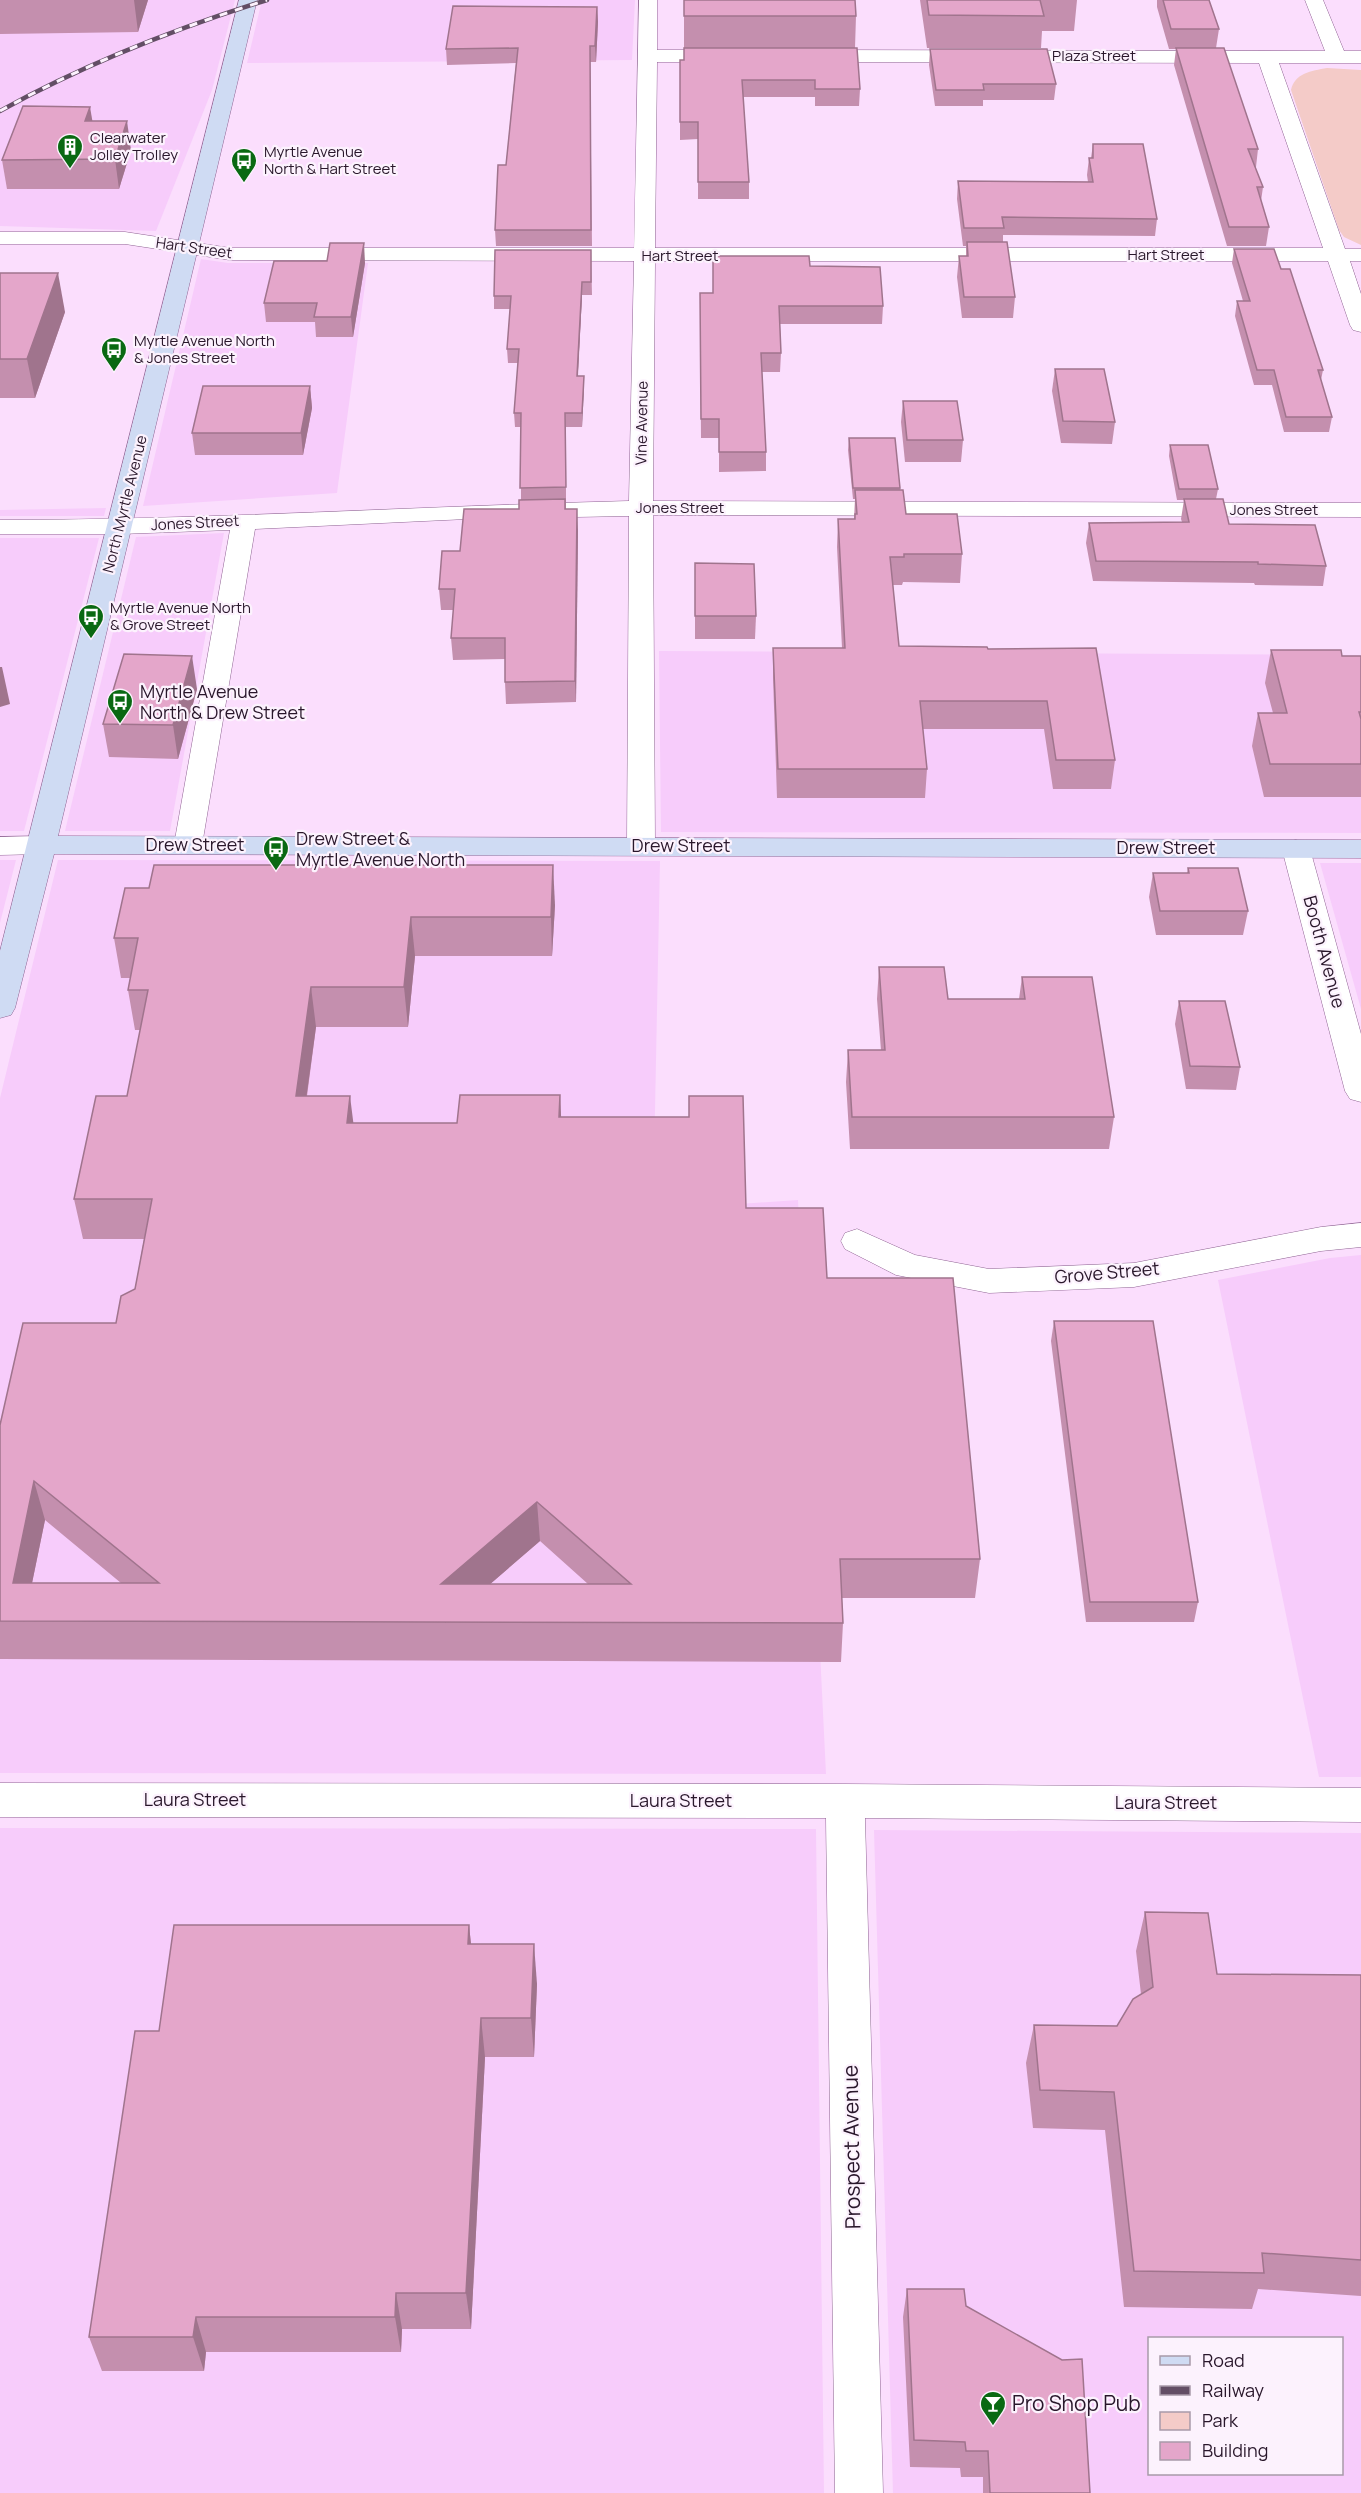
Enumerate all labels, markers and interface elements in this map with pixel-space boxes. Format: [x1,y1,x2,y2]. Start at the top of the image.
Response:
street label: Plaza Street [1052,45,1136,66]
place label: Clearwater Jolley Trolley [90,127,178,165]
building icon: Clearwater Jolley Trolley [55,132,85,170]
place label: Myrtle Avenue North & Hart Street [264,141,396,179]
bus stop icon: Myrtle Avenue North & Hart Street [229,146,259,184]
street label: Hart Street [154,232,234,263]
street label: Hart Street [1127,244,1205,265]
street label: Hart Street [641,245,719,266]
place label: Myrtle Avenue North & Jones Street [134,330,275,368]
bus stop icon: Myrtle Avenue North & Jones Street [99,335,129,373]
street label: Vine Avenue [630,380,653,465]
street label: North Myrtle Avenue [97,433,152,575]
street label: Jones Street [636,497,724,518]
street label: Jones Street [1230,499,1318,520]
street label: Jones Street [150,510,240,535]
place label: Myrtle Avenue North & Grove Street [110,597,251,635]
bus stop icon: Myrtle Avenue North & Grove Street [76,602,106,640]
place label: Myrtle Avenue North & Drew Street [140,679,305,724]
bus stop icon: Myrtle Avenue North & Drew Street [105,687,135,725]
place label: Drew Street & Myrtle Avenue North [296,826,465,871]
street label: Drew Street [146,832,244,856]
street label: Drew Street [632,833,730,857]
bus stop icon: Drew Street & Myrtle Avenue North [261,834,291,872]
street label: Drew Street [1117,835,1215,859]
street label: Booth Avenue [1298,893,1351,1011]
street label: Grove Street [1054,1255,1160,1289]
street label: Laura Street [144,1787,246,1811]
street label: Laura Street [630,1788,732,1812]
street label: Laura Street [1115,1790,1217,1814]
street label: Prospect Avenue [836,2065,866,2229]
legend [1148,2337,1343,2475]
text: Road [1202,2348,1245,2372]
text: Railway [1202,2378,1264,2402]
bar icon: Pro Shop Pub [978,2389,1008,2427]
place label: Pro Shop Pub [1012,2389,1141,2417]
text: Park [1202,2408,1239,2432]
text: Building [1202,2438,1268,2462]

